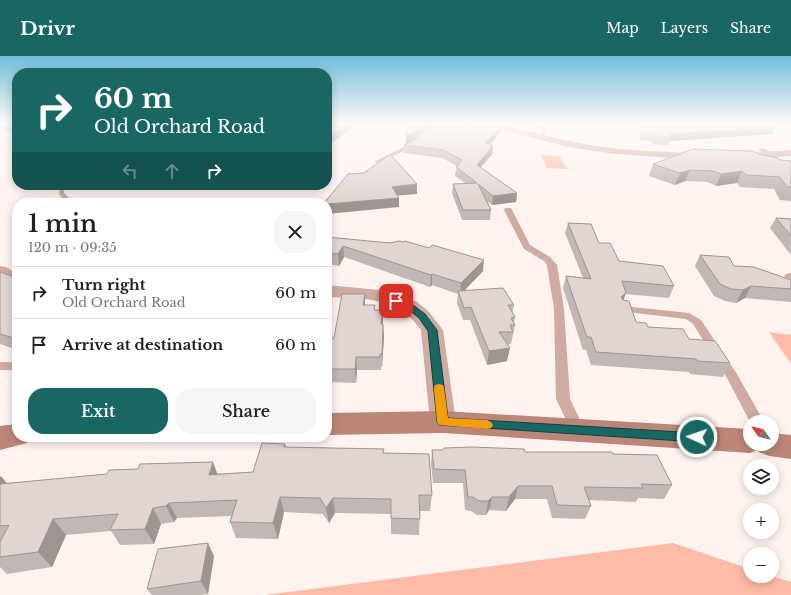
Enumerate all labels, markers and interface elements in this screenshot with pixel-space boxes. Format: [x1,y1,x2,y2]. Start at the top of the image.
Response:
text: Drivr [20,17,75,40]
text: Map [606,19,639,37]
text: Layers [661,19,708,37]
text: Share [730,19,771,37]
text: 60 m [94,81,172,116]
icon: right [28,84,80,136]
text: Old Orchard Road [94,116,265,138]
icon: left [119,160,141,182]
icon: ahead [161,160,183,182]
icon: right [203,160,225,182]
text: 1 min [28,209,97,238]
button: close [274,211,316,253]
text: 120 m · 09:35 [28,239,117,256]
text: Turn right [62,275,145,294]
icon: right [28,282,50,304]
text: 60 m [275,283,316,302]
pin [379,284,413,318]
icon: arrive [385,290,407,312]
text: Old Orchard Road [62,294,186,311]
icon: arrive [28,334,50,356]
text: Arrive at destination [62,335,223,354]
text: 60 m [275,335,316,354]
button: Exit [28,388,168,434]
button: Share [176,388,316,434]
north arrow [743,415,779,451]
map controls [743,415,779,583]
position arrow [676,416,718,458]
button: layers [743,459,779,495]
button: + [743,503,779,539]
button: − [743,547,779,583]

